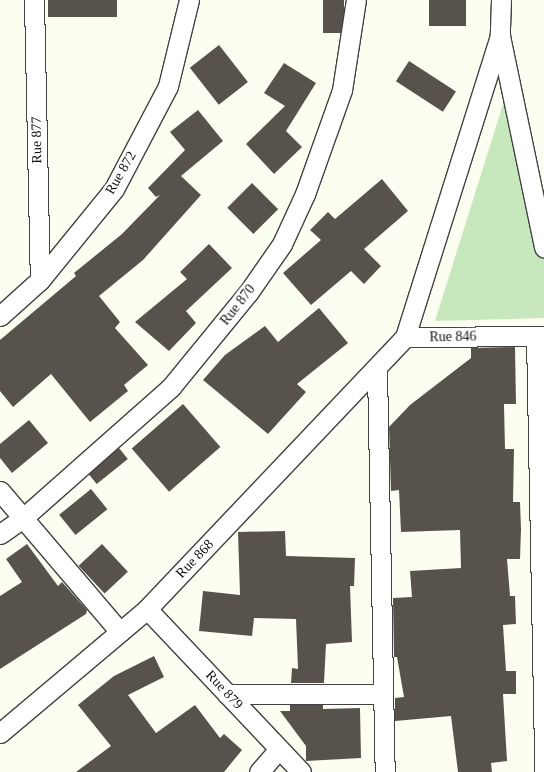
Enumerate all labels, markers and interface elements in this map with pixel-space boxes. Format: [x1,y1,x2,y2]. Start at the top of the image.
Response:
street label: Rue 877 [28,116,46,164]
street label: Rue 872 [102,148,140,198]
street label: Rue 870 [217,281,259,329]
street label: Rue 846 [429,328,477,346]
street label: Rue 868 [173,536,217,582]
street label: Rue 879 [202,667,246,713]

